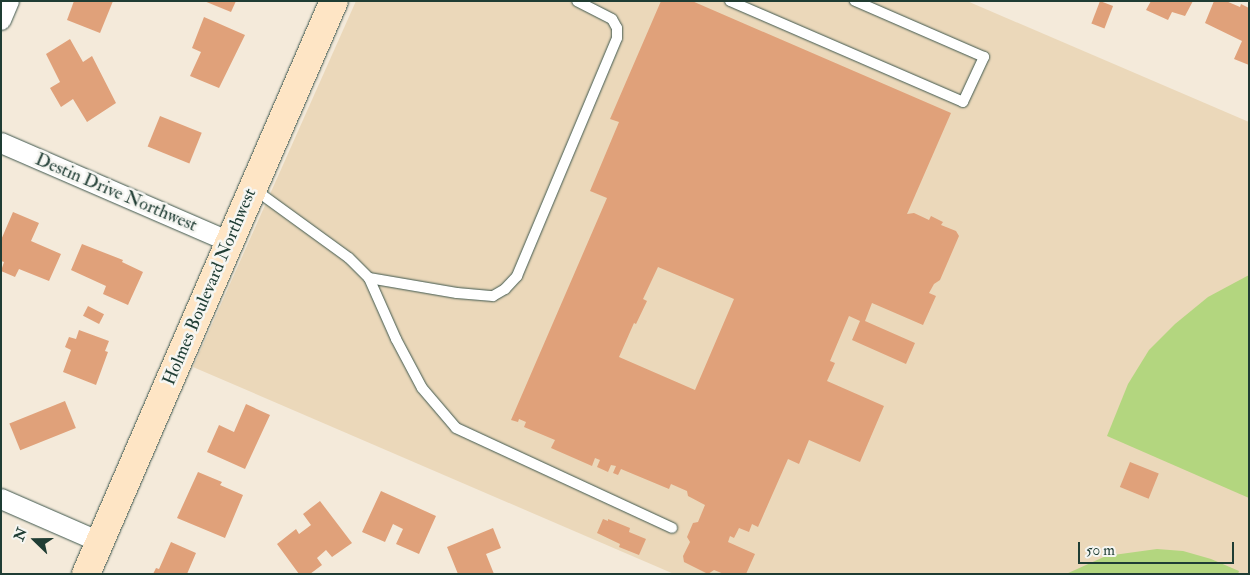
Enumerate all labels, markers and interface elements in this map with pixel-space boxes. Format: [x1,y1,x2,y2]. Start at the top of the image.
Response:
street label: Destin Drive Northwest [32,149,200,237]
street label: Holmes Boulevard Northwest [159,185,261,389]
north arrow [10,515,60,565]
text: N [10,525,31,543]
scale bar [1080,532,1236,564]
text: 50 m [1086,541,1115,560]

